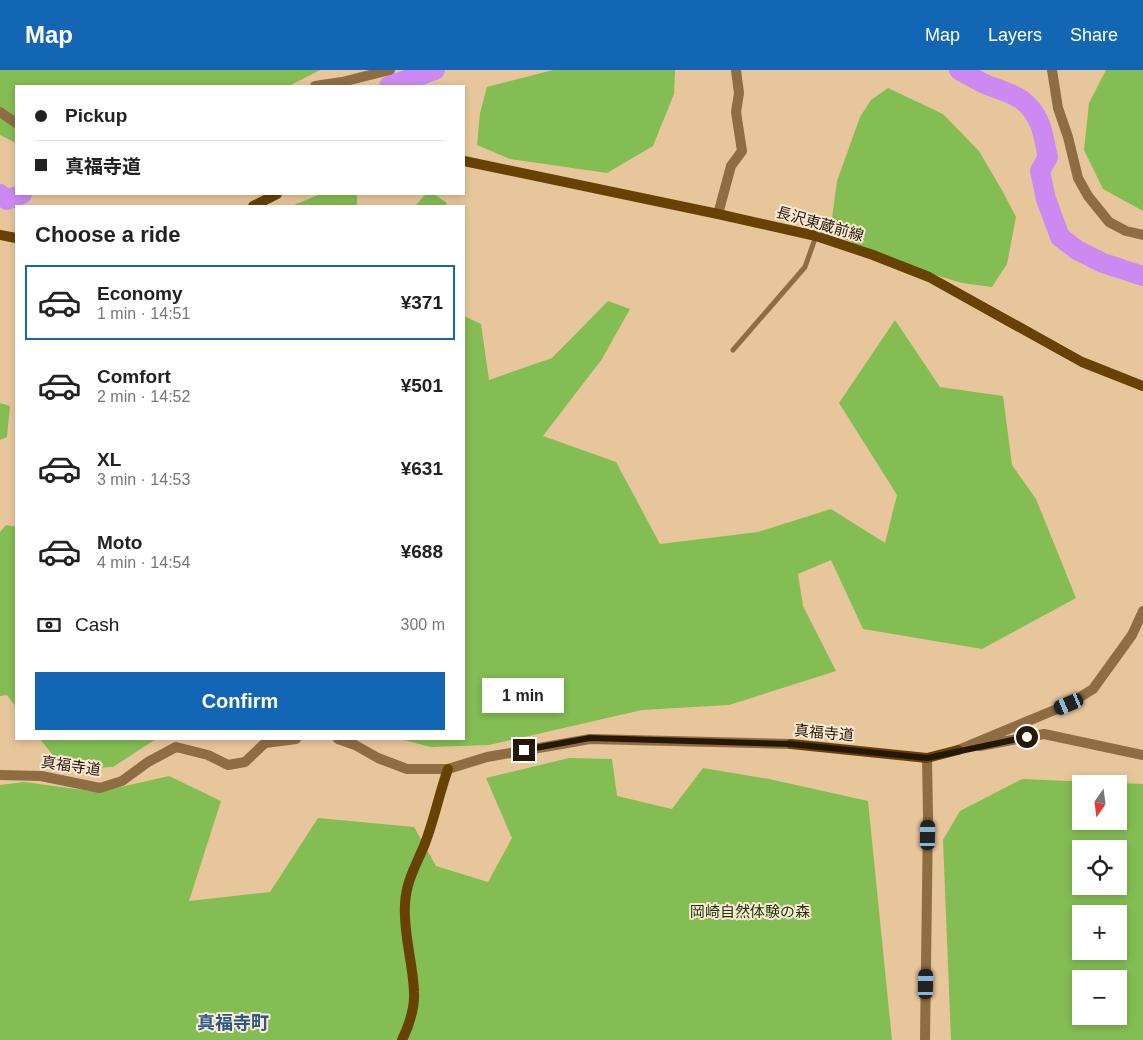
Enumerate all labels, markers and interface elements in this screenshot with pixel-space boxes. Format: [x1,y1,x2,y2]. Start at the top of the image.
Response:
text: Map [25,21,73,48]
text: Map [925,25,960,45]
text: Layers [988,25,1042,45]
text: Share [1070,25,1118,45]
text: Pickup [65,105,127,126]
text: 真福寺道 [65,156,141,177]
street label: 長沢東蔵前線 [775,203,866,244]
text: Choose a ride [35,222,180,247]
icon: car [37,280,82,325]
text: Economy [97,283,183,304]
text: ¥371 [401,292,443,313]
text: 1 min · 14:51 [97,305,190,322]
icon: car [37,363,82,408]
text: Comfort [97,366,171,387]
text: ¥501 [401,375,443,396]
text: 2 min · 14:52 [97,388,190,405]
icon: car [37,446,82,491]
text: XL [97,449,121,470]
text: ¥631 [401,458,443,479]
text: 3 min · 14:53 [97,471,190,488]
icon: car [37,529,82,574]
text: Moto [97,532,142,553]
text: ¥688 [401,541,443,562]
text: 4 min · 14:54 [97,554,190,571]
icon: cash [35,611,63,639]
text: Cash [75,614,119,635]
text: 300 m [401,616,445,633]
button: Confirm [35,672,445,730]
callout: 1 min [483,678,565,712]
text: 1 min [502,687,544,704]
car [1052,691,1085,717]
street label: 真福寺道 [793,721,855,744]
route start [1016,726,1038,748]
route end [513,739,535,761]
street label: 真福寺道 [40,753,102,778]
north arrow [1072,775,1128,830]
map controls [1072,775,1127,1025]
car [920,820,935,850]
button: locate [1072,840,1127,895]
park label: 岡崎自然体験の森 [690,903,810,920]
button: + [1072,905,1127,960]
car [918,969,933,999]
button: − [1072,970,1127,1025]
district label: 真福寺町 [197,1013,269,1033]

